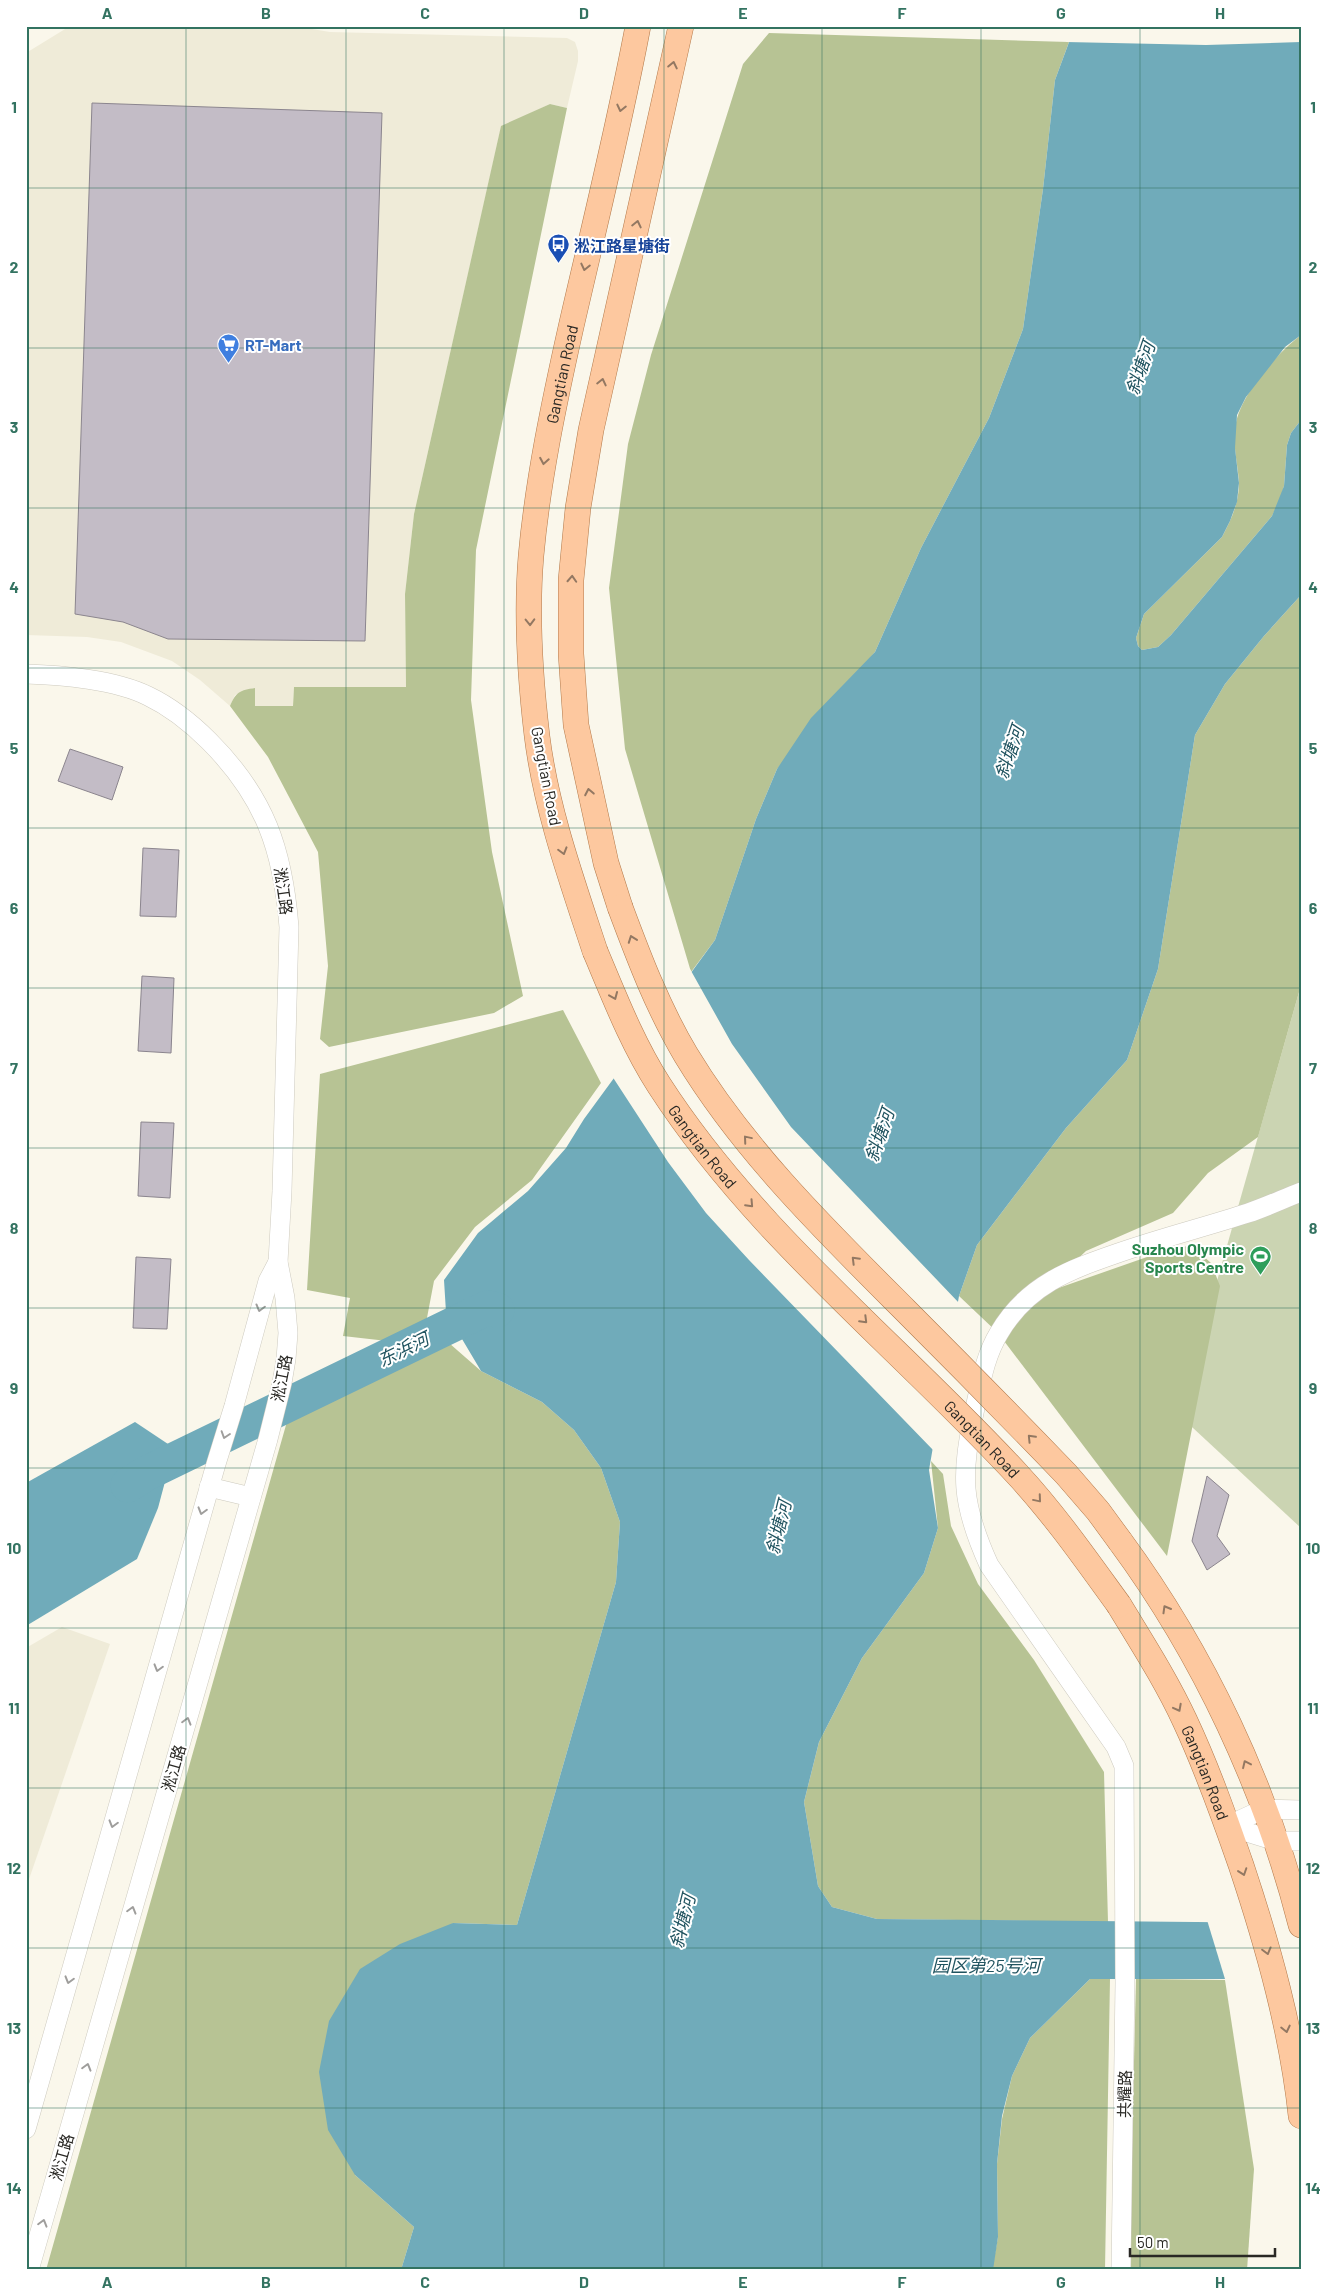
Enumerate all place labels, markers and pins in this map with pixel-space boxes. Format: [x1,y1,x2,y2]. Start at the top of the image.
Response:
bus stop icon: 淞江路星塘街 [546,233,570,264]
place label: 淞江路星塘街 [574,236,670,255]
supermarket icon: RT-Mart [217,332,241,363]
place label: RT-Mart [245,335,302,354]
place label: Suzhou Olympic Sports Centre [1132,1239,1244,1276]
sports icon: Suzhou Olympic Sports Centre [1248,1245,1272,1276]

